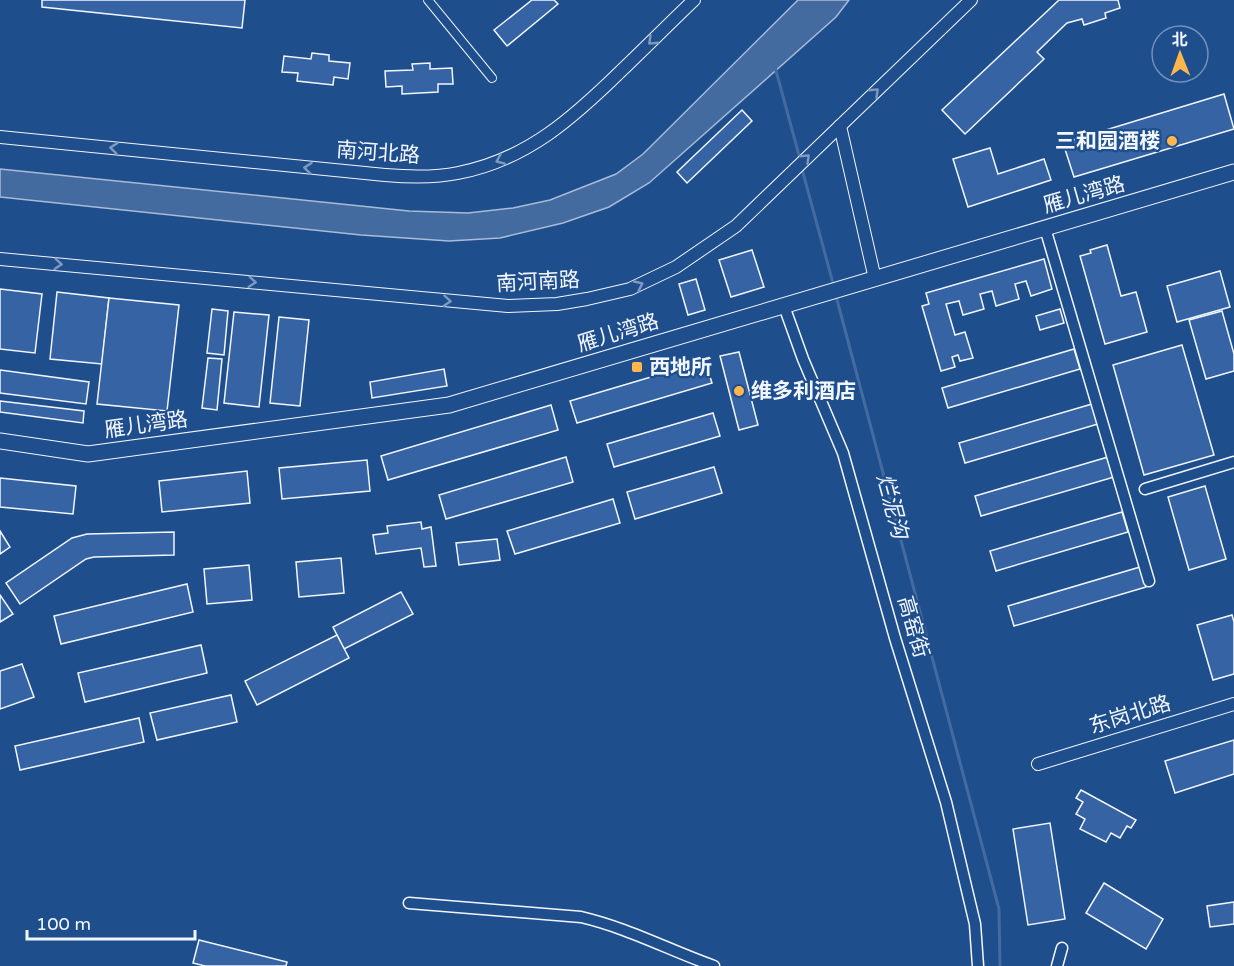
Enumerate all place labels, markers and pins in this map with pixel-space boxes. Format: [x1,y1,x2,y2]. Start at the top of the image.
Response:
place label: 三和园酒楼 [1055,129,1160,154]
marker: 三和园酒楼 [1165,134,1179,148]
place label: 西地所 [649,355,712,380]
marker: 西地所 [630,360,644,374]
place label: 维多利酒店 [751,379,856,404]
marker: 维多利酒店 [732,384,746,398]

